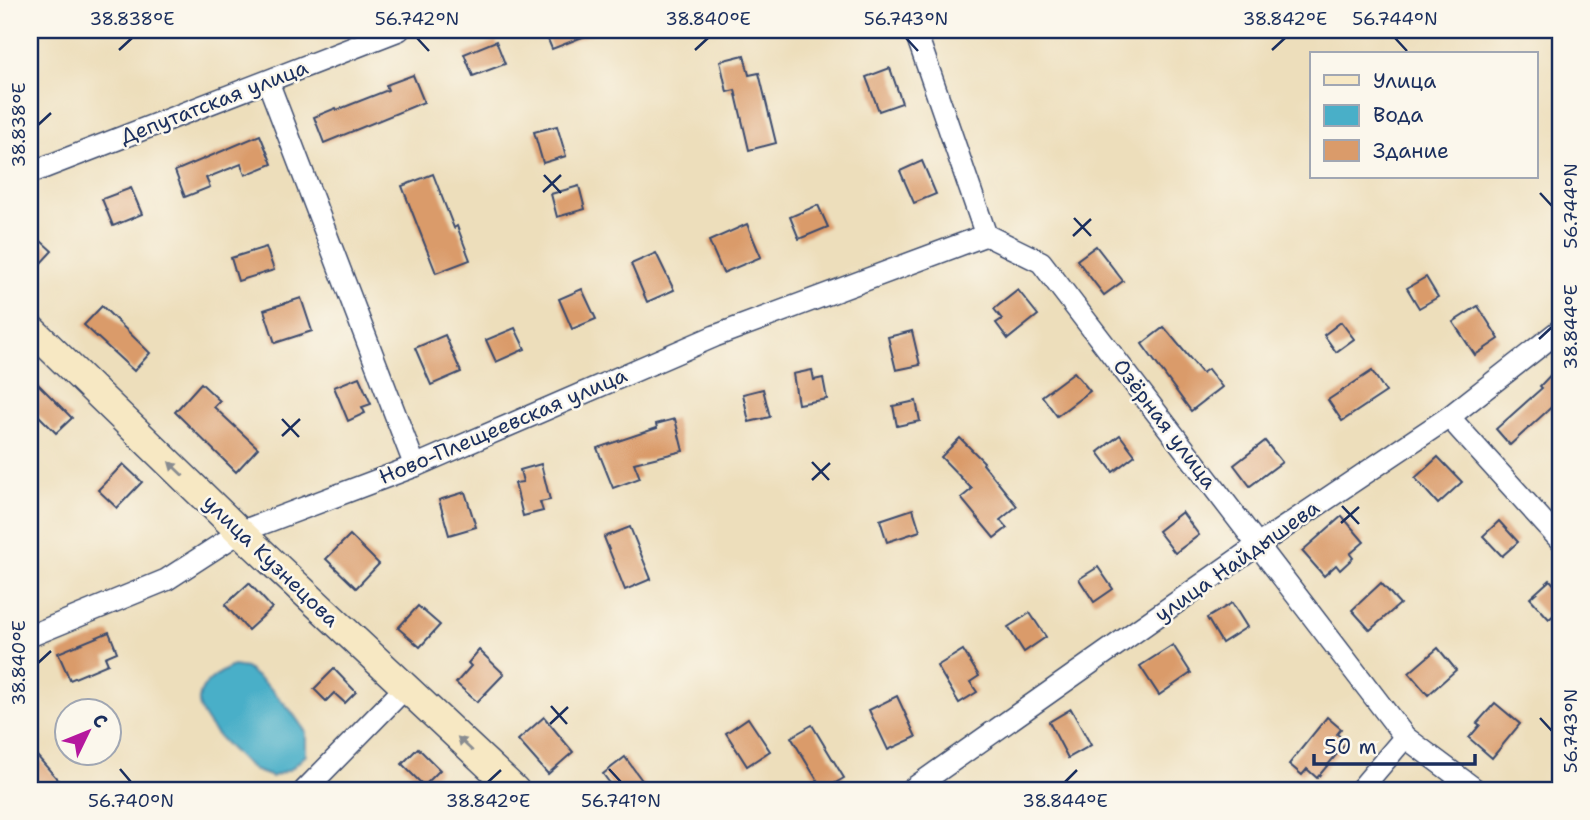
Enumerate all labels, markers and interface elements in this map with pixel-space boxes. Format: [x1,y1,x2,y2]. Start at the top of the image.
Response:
text: 38.838°E [89,7,175,31]
text: 56.742°N [375,7,459,31]
text: 38.840°E [665,7,751,31]
text: 56.743°N [864,7,948,31]
text: 38.842°E [1243,7,1327,31]
text: 56.744°N [1352,7,1438,31]
legend [1310,52,1538,178]
street label: Депутатская улица [116,53,312,151]
text: Улица [1373,67,1436,95]
text: 38.838°E [7,82,31,168]
text: Вода [1373,101,1423,129]
text: Здание [1373,137,1449,165]
text: 56.744°N [1559,163,1583,249]
text: 38.844°E [1559,284,1583,370]
street label: Озёрная улица [1107,353,1223,495]
street label: Ново-Плещеевская улица [375,361,631,491]
one-way arrow [167,461,184,478]
street label: улица Кузнецова [197,489,345,633]
street label: улица Найдышева [1149,494,1325,628]
text: 38.840°E [7,620,31,706]
text: 56.743°N [1559,689,1583,773]
north arrow [52,698,122,768]
text: С [87,708,113,734]
scale bar [1314,722,1474,766]
text: 50 m [1324,733,1377,761]
one-way arrow [457,736,474,752]
text: 56.740°N [88,789,174,813]
text: 38.842°E [446,789,530,813]
text: 56.741°N [581,789,661,813]
text: 38.844°E [1022,789,1108,813]

